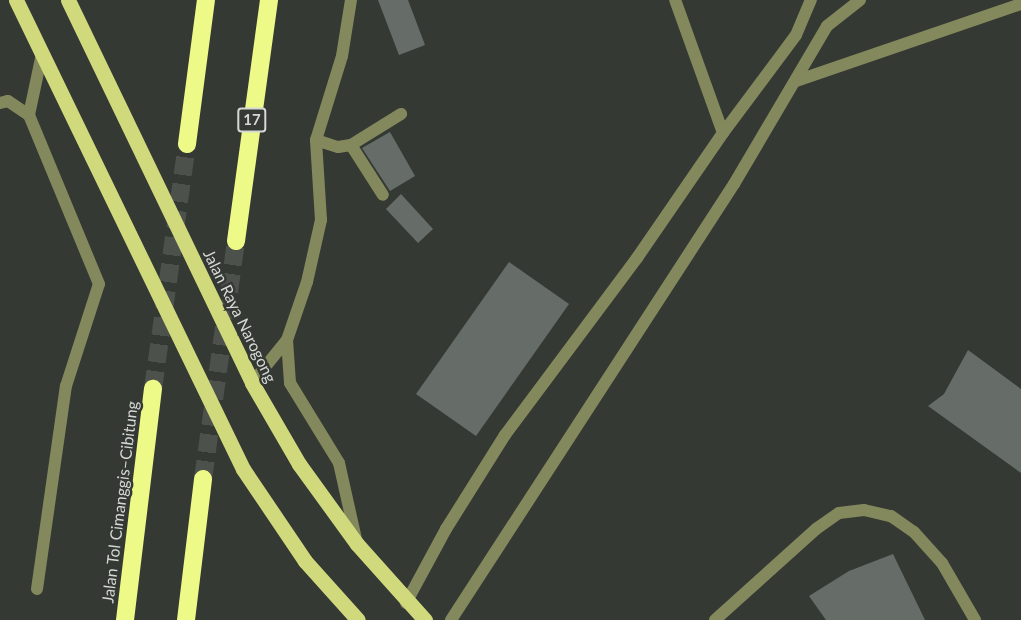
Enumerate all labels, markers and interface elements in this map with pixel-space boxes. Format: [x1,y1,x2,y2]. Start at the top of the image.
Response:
road number: 17 [237,108,267,132]
street label: Jalan Raya Narogong [199,246,281,386]
street label: Jalan Tol Cimanggis–Cibitung [98,400,142,604]

